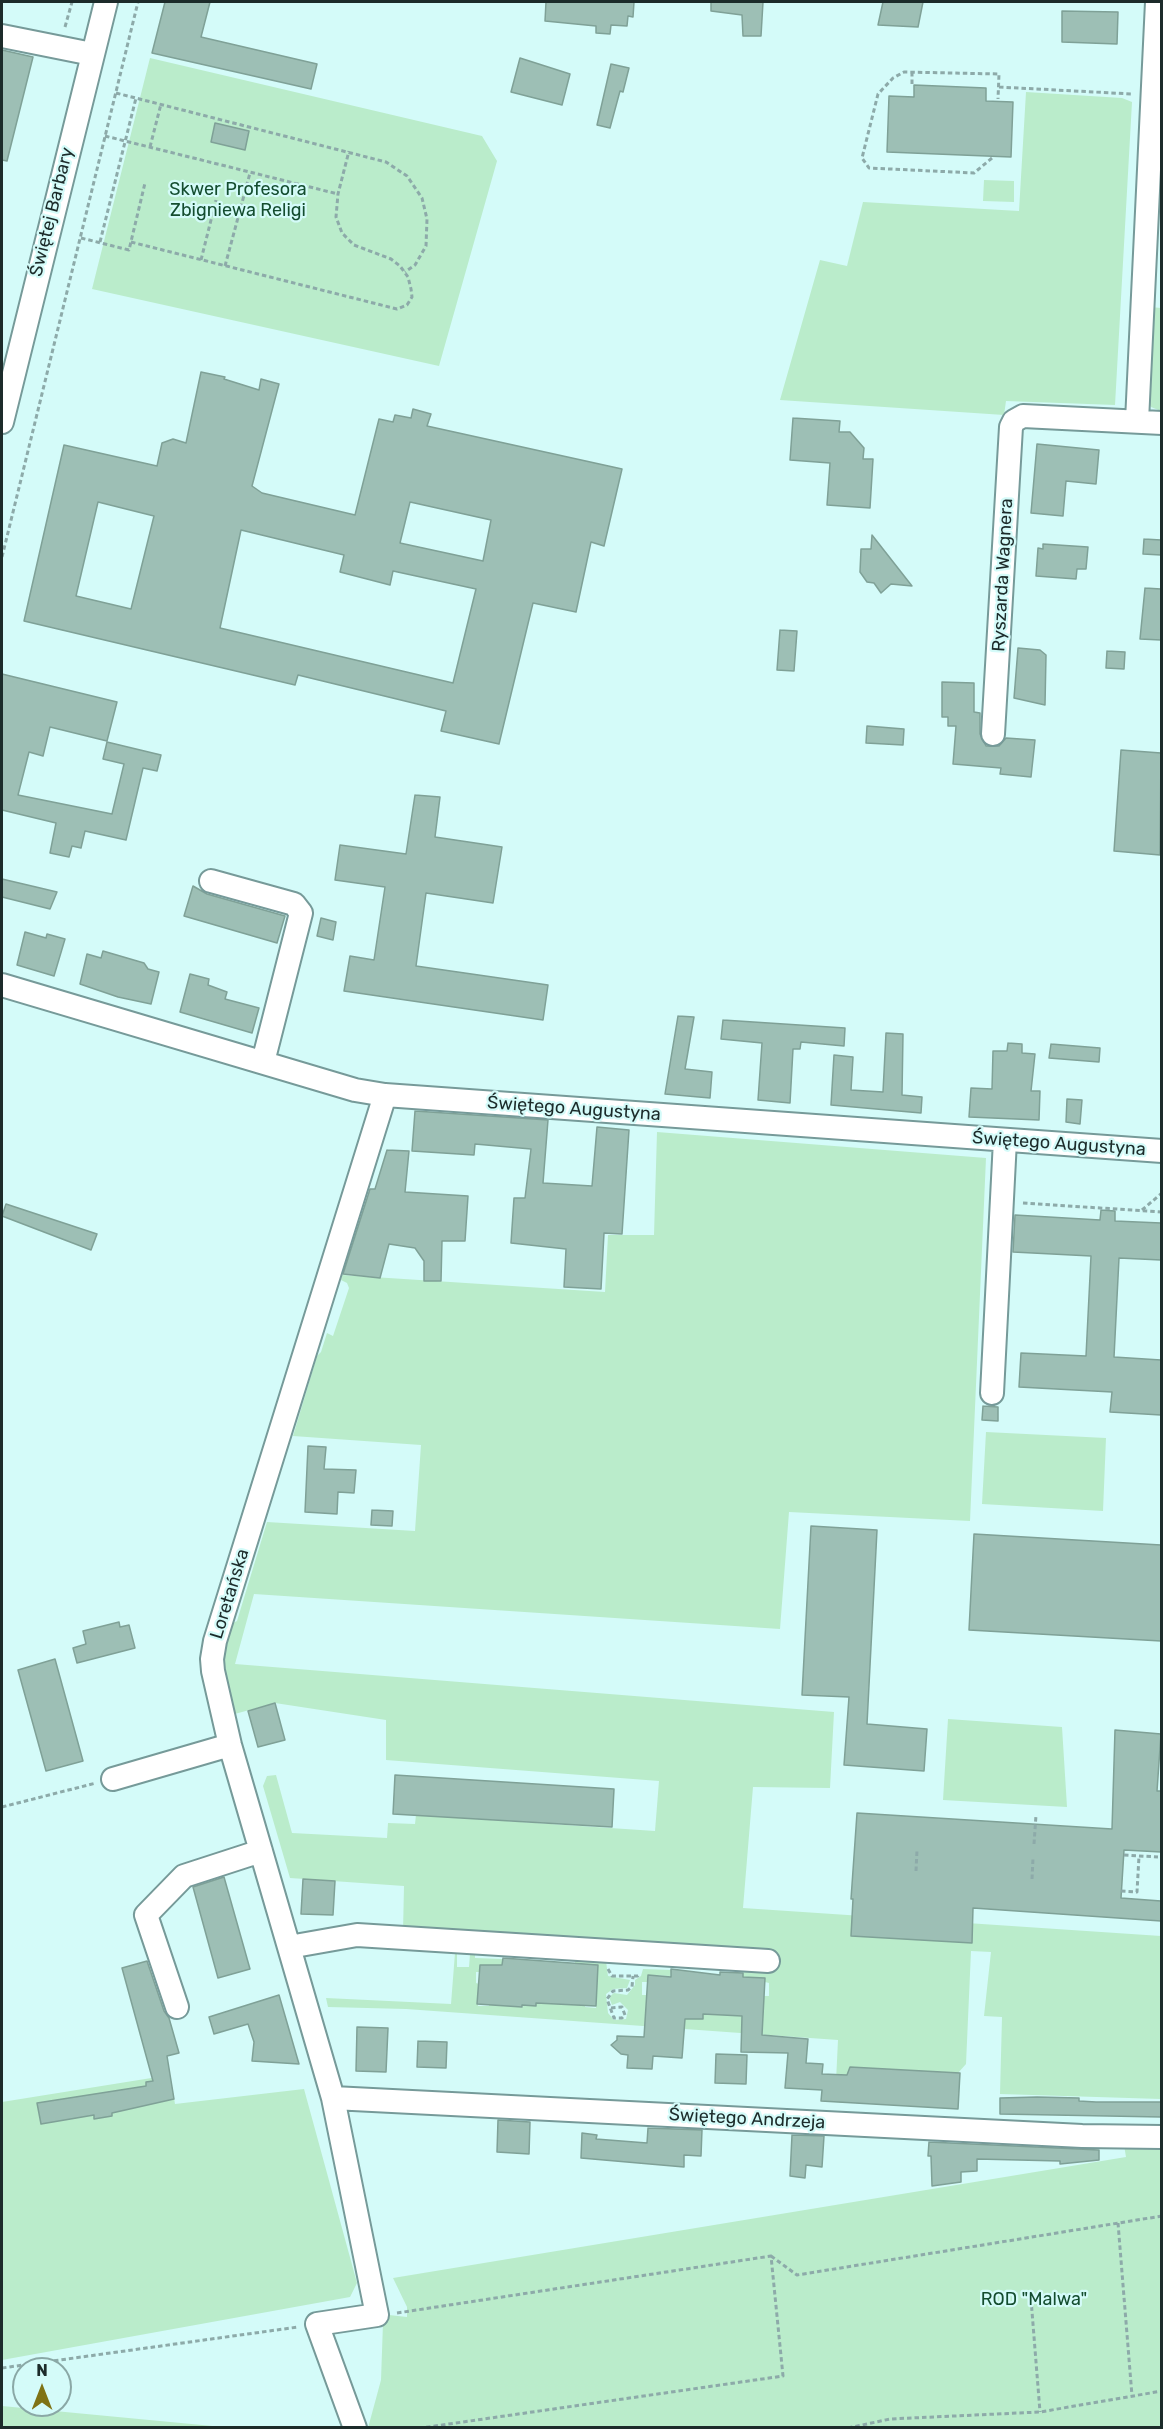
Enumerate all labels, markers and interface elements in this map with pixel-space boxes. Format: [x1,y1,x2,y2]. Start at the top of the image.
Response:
street label: Świętej Barbary [26,145,78,279]
park label: Skwer Profesora Zbigniewa Religi [169,179,307,222]
street label: Ryszarda Wagnera [988,498,1018,652]
street label: Świętego Augustyna [486,1092,662,1126]
street label: Świętego Augustyna [971,1127,1147,1161]
street label: Loretańska [206,1546,254,1642]
street label: Świętego Andrzeja [668,2104,826,2134]
park label: ROD "Malwa" [981,2289,1087,2311]
north arrow [12,2357,72,2417]
text: N [36,2361,48,2380]

